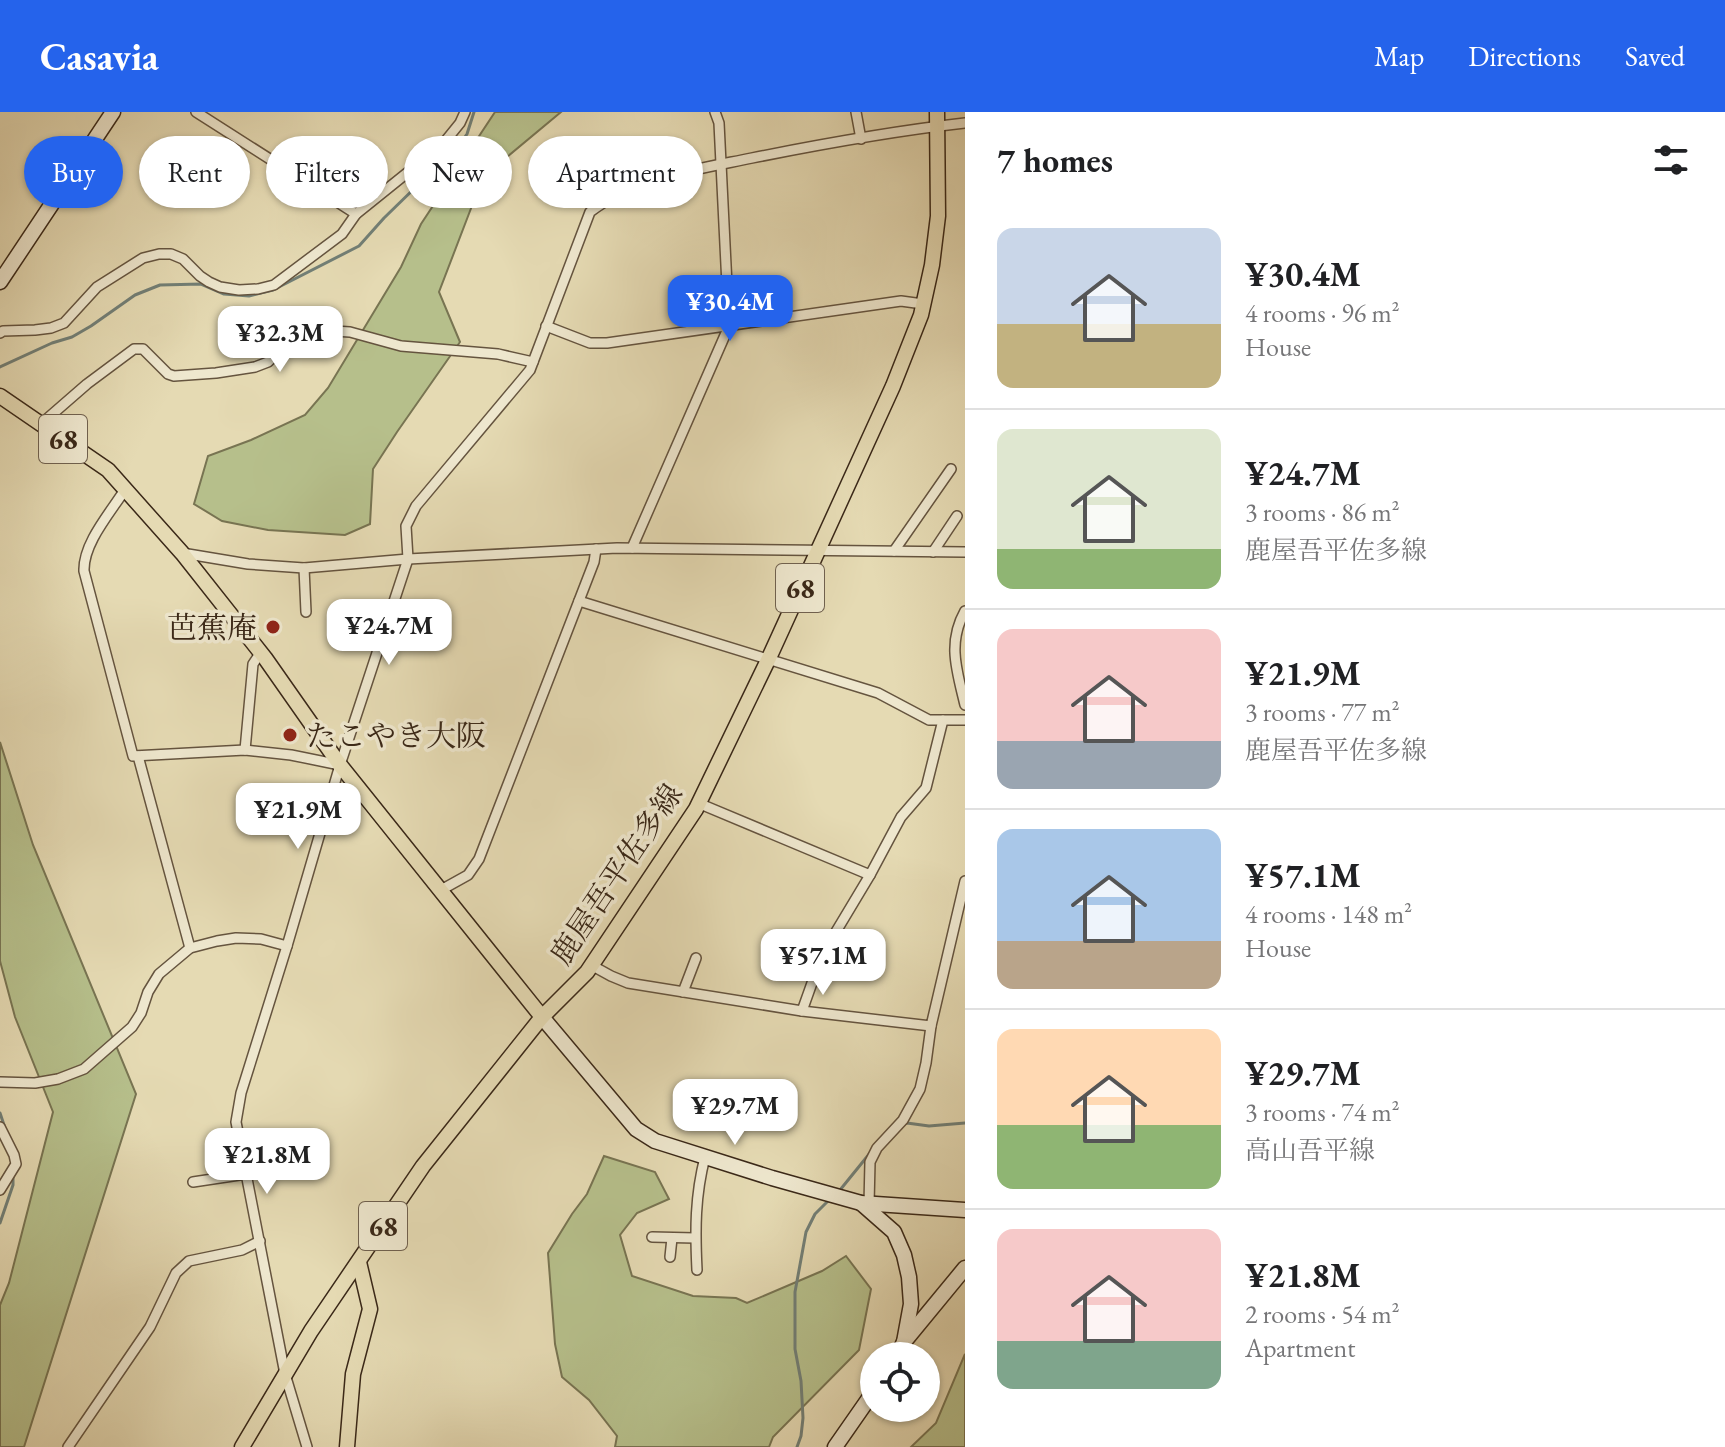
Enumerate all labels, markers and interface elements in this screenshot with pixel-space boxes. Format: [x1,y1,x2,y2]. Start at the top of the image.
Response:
text: Casavia [40,32,159,81]
text: Map [1374,38,1424,74]
text: Directions [1468,38,1581,74]
text: Saved [1625,38,1685,74]
chip: Buy [24,136,123,208]
chip: Rent [139,136,250,208]
chip: Filters [266,136,388,208]
chip: New [404,136,512,208]
chip: Apartment [528,136,703,208]
text: 7 homes [997,138,1113,182]
icon: filters [1649,138,1693,182]
text: ¥30.4M [1245,252,1361,296]
icon: home [1061,260,1157,356]
pin: ¥30.4M [665,275,795,343]
text: ¥30.4M [686,284,774,318]
text: 4 rooms · 96 m² [1245,296,1400,330]
pin: ¥32.3M [215,306,345,374]
text: ¥32.3M [236,315,324,349]
text: House [1245,330,1311,364]
road number: 68 [39,415,87,463]
text: ¥24.7M [1245,451,1361,495]
icon: home [1061,461,1157,557]
text: 3 rooms · 86 m² [1245,495,1400,529]
text: 鹿屋吾平佐多線 [1245,533,1427,567]
road number: 68 [776,564,824,612]
pin: ¥24.7M [324,599,454,667]
place label: 芭蕉庵 [167,608,257,647]
text: ¥24.7M [345,608,433,642]
marker: 芭蕉庵 [264,618,282,636]
text: ¥21.9M [1245,651,1361,695]
icon: home [1061,661,1157,757]
text: 3 rooms · 77 m² [1245,695,1400,729]
place label: たこやき大阪 [306,716,486,755]
marker: たこやき大阪 [281,726,299,744]
text: 鹿屋吾平佐多線 [1245,733,1427,767]
street label: 鹿屋吾平佐多線 [541,776,691,972]
pin: ¥21.9M [233,783,363,851]
text: ¥21.9M [254,792,342,826]
text: ¥57.1M [1245,853,1361,897]
icon: home [1061,861,1157,957]
text: 4 rooms · 148 m² [1245,897,1412,931]
pin: ¥57.1M [758,929,888,997]
text: House [1245,931,1311,965]
text: ¥57.1M [779,938,867,972]
text: ¥29.7M [1245,1051,1361,1095]
icon: home [1061,1061,1157,1157]
pin: ¥29.7M [670,1079,800,1147]
text: ¥29.7M [691,1088,779,1122]
text: 3 rooms · 74 m² [1245,1095,1400,1129]
pin: ¥21.8M [202,1128,332,1196]
text: 高山吾平線 [1245,1133,1375,1167]
text: ¥21.8M [223,1137,311,1171]
road number: 68 [359,1202,407,1250]
text: ¥21.8M [1245,1253,1361,1297]
icon: home [1061,1261,1157,1357]
text: 2 rooms · 54 m² [1245,1297,1400,1331]
text: Apartment [1245,1331,1355,1365]
map controls [860,1342,940,1422]
button: locate [860,1342,940,1422]

